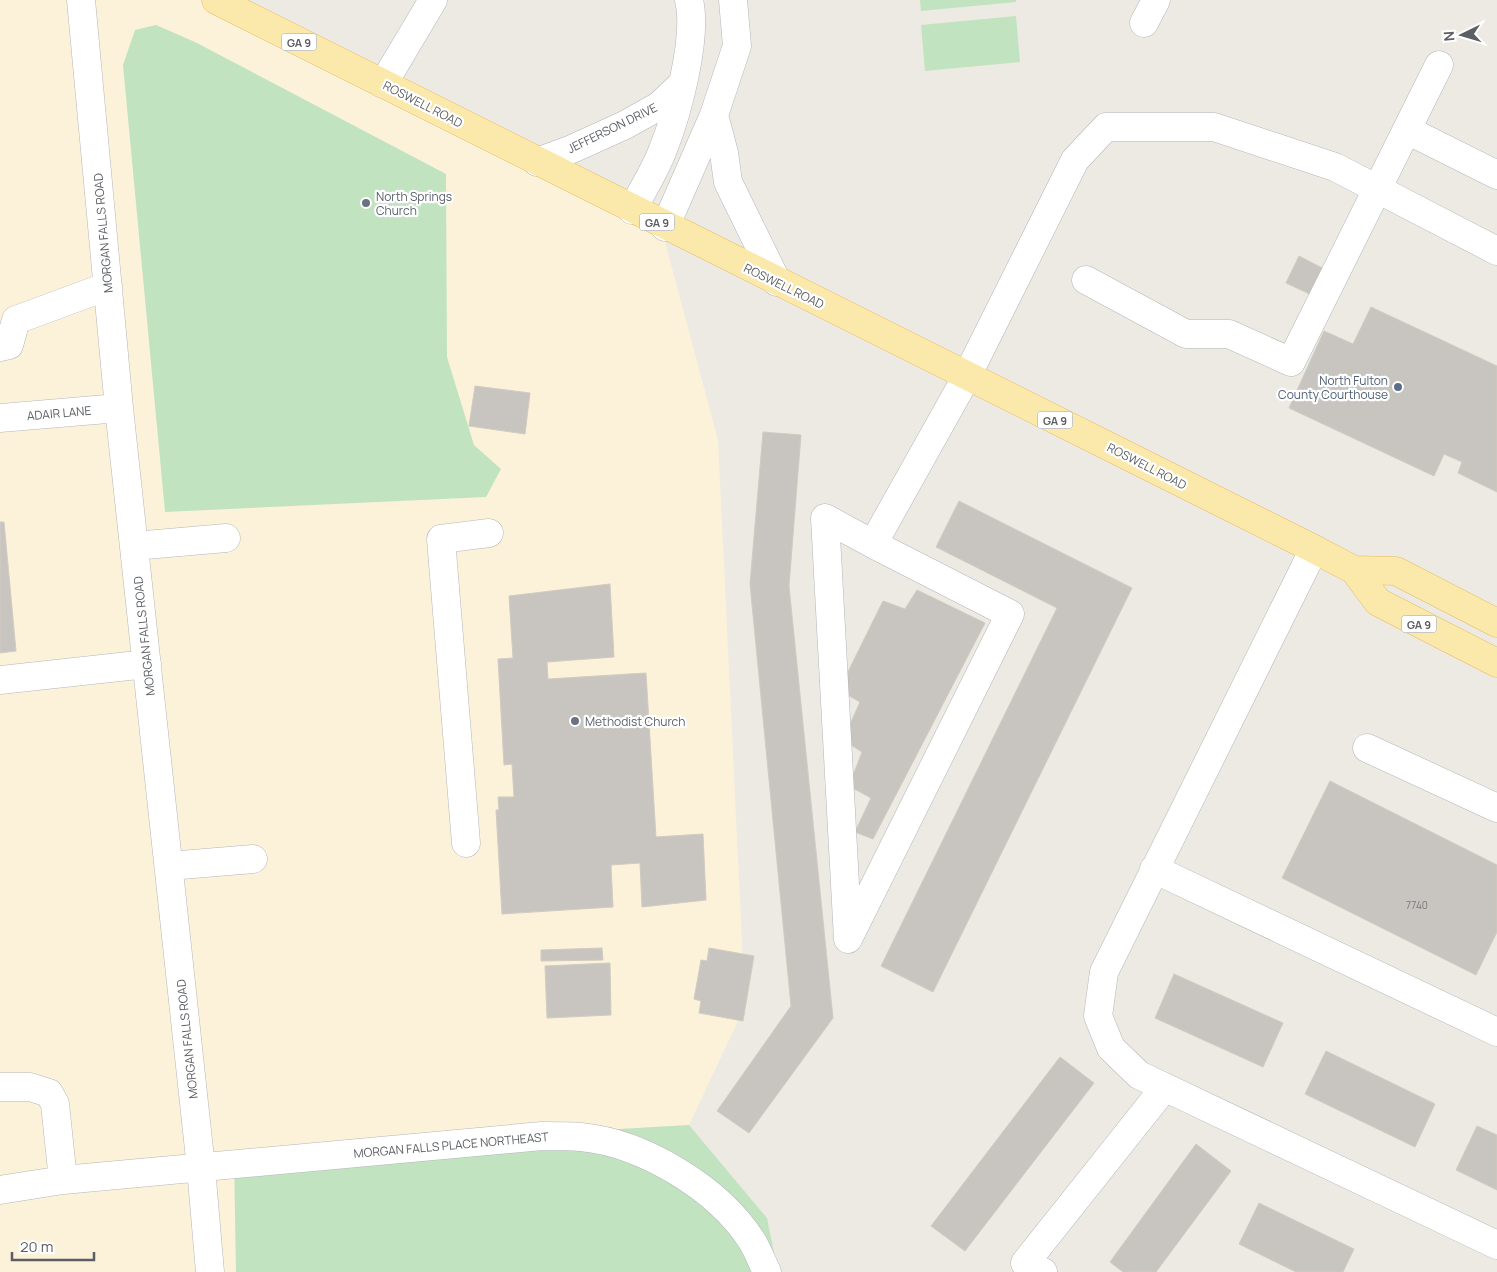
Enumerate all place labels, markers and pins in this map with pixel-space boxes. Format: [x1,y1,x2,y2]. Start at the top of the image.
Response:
place label: North Springs Church [376,188,452,219]
marker: North Springs Church [360,197,372,209]
place label: North Fulton County Courthouse [1278,372,1388,403]
marker: North Fulton County Courthouse [1392,381,1404,393]
place label: Methodist Church [585,713,685,730]
marker: Methodist Church [569,715,581,727]

